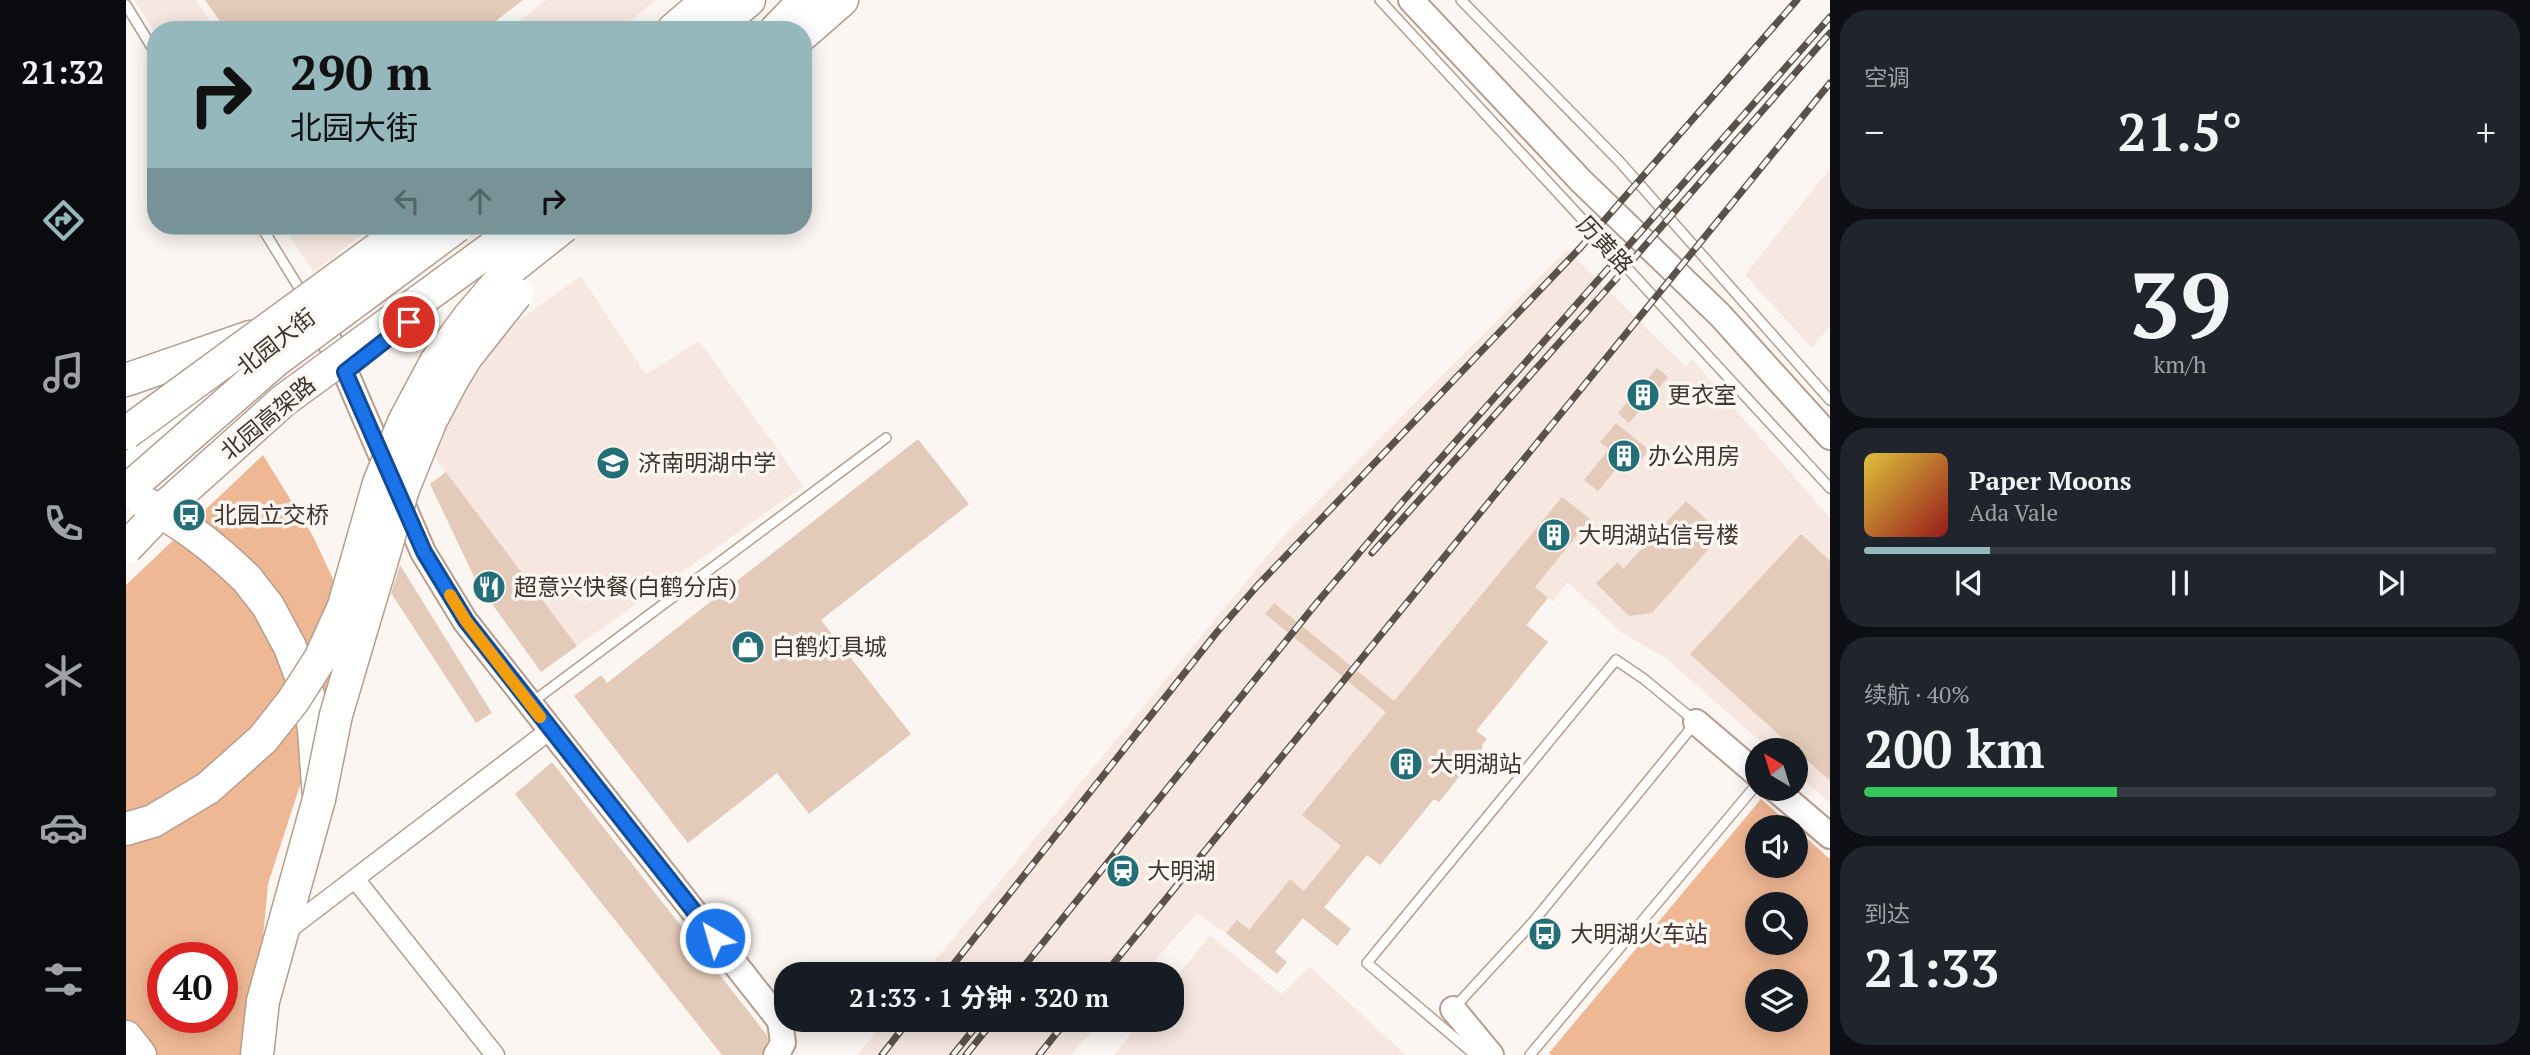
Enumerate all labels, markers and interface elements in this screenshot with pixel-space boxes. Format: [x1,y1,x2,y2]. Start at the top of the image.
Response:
text: 290 m [290,39,432,104]
icon: right [175,49,266,140]
text: 21:32 [21,51,105,93]
text: 空调 [1864,62,1910,93]
text: 21.5° [2117,97,2243,166]
text: 北园大街 [290,106,418,148]
text: − [1864,107,1884,157]
text: + [2476,107,2496,157]
icon: left [388,182,426,220]
icon: ahead [461,182,499,220]
icon: right [534,182,572,220]
icon: directions [39,196,88,245]
street label: 历黄路 [1571,209,1640,280]
text: 39 [2129,243,2231,364]
pin [379,292,439,352]
street label: 北园大街 [230,301,321,382]
icon: arrive [390,303,428,341]
icon: music [39,348,88,397]
text: km/h [2153,349,2207,380]
street label: 北园高架路 [214,369,322,466]
building icon: 更衣室 [1624,376,1662,414]
place label: 更衣室 [1668,379,1737,410]
building icon: 办公用房 [1605,437,1643,475]
place label: 办公用房 [1648,440,1740,471]
school or university icon: 济南明湖中学 [594,444,632,482]
place label: 济南明湖中学 [638,447,776,478]
text: Paper Moons [1969,463,2132,497]
bus stop icon: 北园立交桥 [170,496,208,534]
text: Ada Vale [1969,497,2058,528]
icon: phone [39,499,88,548]
place label: 北园立交桥 [214,499,329,530]
building icon: 大明湖站信号楼 [1535,516,1573,554]
place label: 大明湖站信号楼 [1578,519,1739,550]
icon: previous [1950,564,1988,602]
icon: pause [2161,564,2199,602]
icon: next [2372,564,2410,602]
restaurant icon: 超意兴快餐(白鹤分店) [470,568,508,606]
place label: 超意兴快餐(白鹤分店) [514,571,737,602]
shop icon: 白鹤灯具城 [729,628,767,666]
place label: 白鹤灯具城 [772,631,887,662]
icon: climate [39,651,88,700]
text: 续航 · 40% [1864,679,1970,710]
text: 200 km [1864,714,2045,783]
north arrow [1745,738,1808,802]
map controls [1745,738,1808,1032]
building icon: 大明湖站 [1387,745,1425,783]
place label: 大明湖站 [1430,748,1522,779]
icon: car [39,803,88,852]
button: sound [1745,815,1808,878]
station icon: 大明湖 [1104,852,1142,890]
place label: 大明湖 [1147,855,1216,886]
button: search [1745,892,1808,955]
text: 到达 [1864,898,1910,929]
position arrow [678,901,752,975]
bus stop icon: 大明湖火车站 [1526,915,1564,953]
place label: 大明湖火车站 [1570,918,1708,949]
text: 21:33 [1864,933,1999,1002]
speed limit sign: 40 [147,942,238,1033]
icon: filters [39,955,88,1004]
button: layers [1745,969,1808,1032]
text: 21:33 · 1 分钟 · 320 m [849,980,1109,1014]

